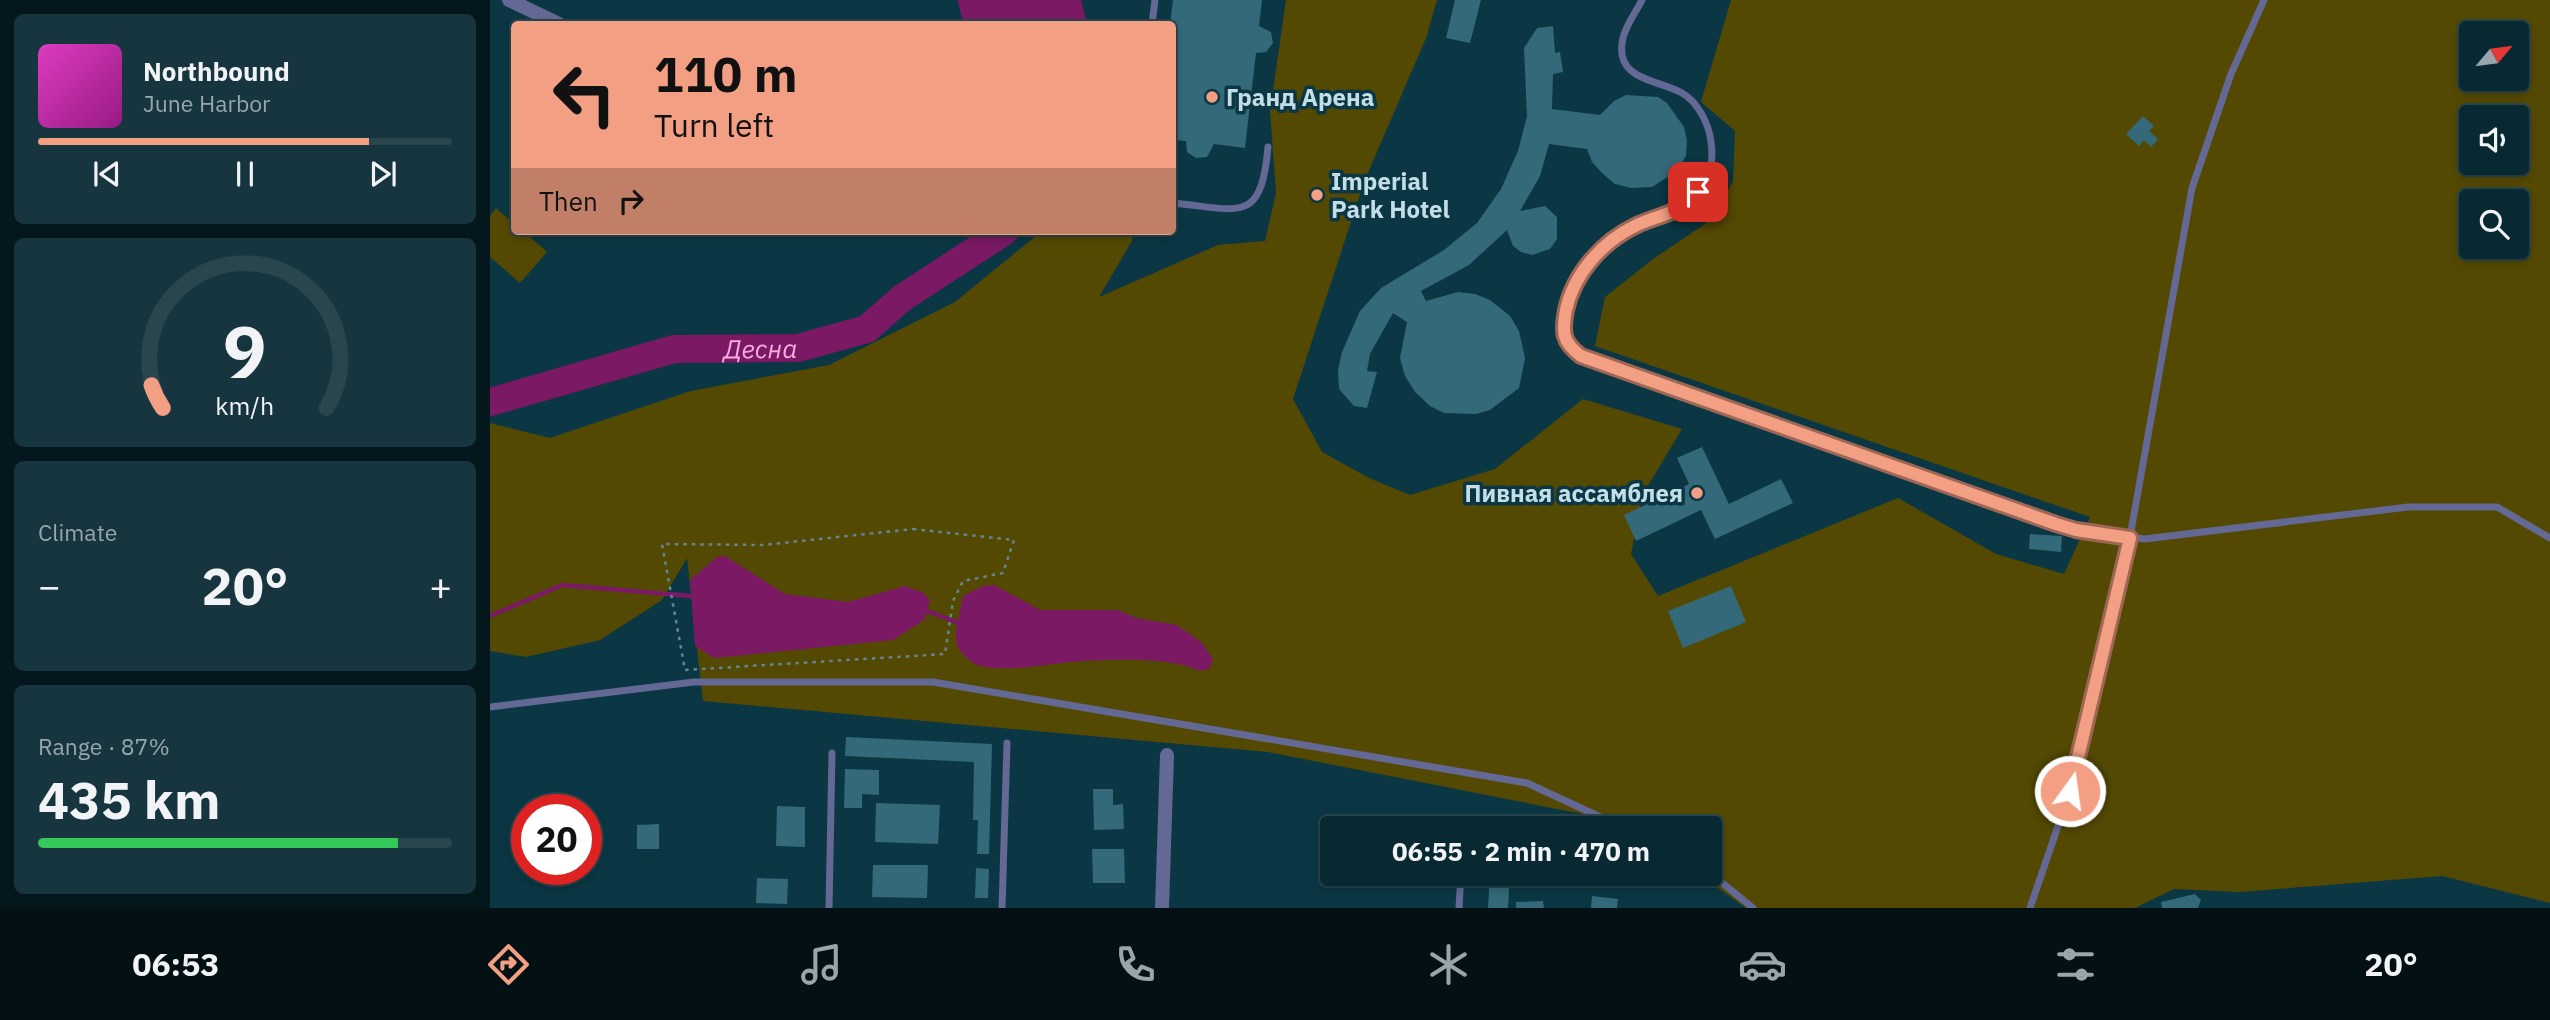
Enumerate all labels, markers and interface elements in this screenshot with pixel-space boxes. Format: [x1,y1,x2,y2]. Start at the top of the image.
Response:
north arrow [2459,21,2529,91]
map controls [2459,21,2529,259]
text: 110 m [654,42,798,105]
icon: left [539,49,630,140]
text: Northbound [143,54,290,88]
place label: Гранд Арена [1226,81,1374,113]
text: June Harbor [143,88,271,118]
marker: Гранд Арена [1204,89,1220,105]
text: Turn left [654,104,774,146]
button: sound [2459,105,2529,175]
icon: previous [88,155,126,193]
icon: pause [226,155,264,193]
icon: next [364,155,402,193]
pin [1668,162,1728,222]
place label: Imperial Park Hotel [1331,165,1450,225]
icon: arrive [1679,173,1717,211]
icon: right [612,182,650,220]
text: Then [539,184,598,218]
marker: Imperial Park Hotel [1309,187,1325,203]
button: search [2459,189,2529,259]
text: 9 [223,304,267,399]
water label: Десна [722,331,797,366]
text: km/h [216,389,274,422]
place label: Пивная ассамблея [1465,477,1683,509]
marker: Пивная ассамблея [1689,485,1705,501]
text: Climate [38,517,117,547]
text: 20° [202,552,288,619]
text: − [38,561,61,610]
text: + [429,561,452,610]
text: Range · 87% [38,731,170,761]
position arrow [2033,754,2107,828]
text: 435 km [38,766,220,833]
speed limit sign: 20 [511,794,602,885]
text: 06:55 · 2 min · 470 m [1392,834,1650,868]
icon: directions [484,940,533,989]
icon: music [797,940,846,989]
icon: phone [1111,940,1160,989]
icon: climate [1424,940,1473,989]
icon: car [1738,940,1787,989]
icon: filters [2051,940,2100,989]
text: 06:53 [132,943,220,985]
text: 20° [2364,943,2418,985]

